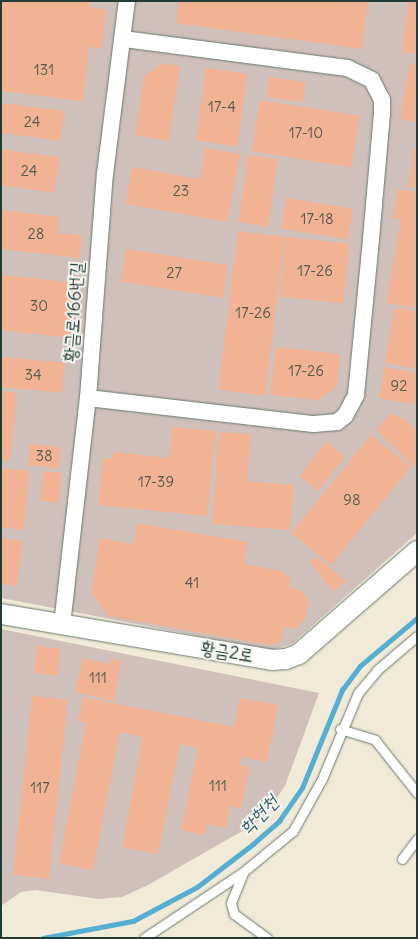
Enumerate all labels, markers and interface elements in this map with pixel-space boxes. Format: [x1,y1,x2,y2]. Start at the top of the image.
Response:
house number: 131 [34,61,54,79]
house number: 17-4 [208,98,236,116]
house number: 24 [24,113,40,131]
house number: 17-10 [289,124,323,142]
house number: 24 [21,162,37,180]
house number: 23 [173,182,189,200]
house number: 17-18 [300,210,334,228]
house number: 28 [28,225,44,243]
street label: 황금로166번길 [60,261,88,363]
house number: 17-26 [297,262,333,280]
house number: 27 [166,264,182,282]
house number: 30 [30,297,48,315]
house number: 17-26 [235,304,271,322]
house number: 17-26 [288,362,324,380]
house number: 34 [24,366,42,384]
house number: 92 [391,377,407,395]
house number: 38 [35,447,53,465]
house number: 17-39 [138,473,174,491]
house number: 98 [343,491,361,509]
house number: 41 [185,574,199,592]
street label: 황금2로 [199,637,255,667]
house number: 111 [89,669,107,687]
house number: 111 [209,777,227,795]
house number: 117 [30,779,50,797]
water label: 학현천 [235,791,283,839]

